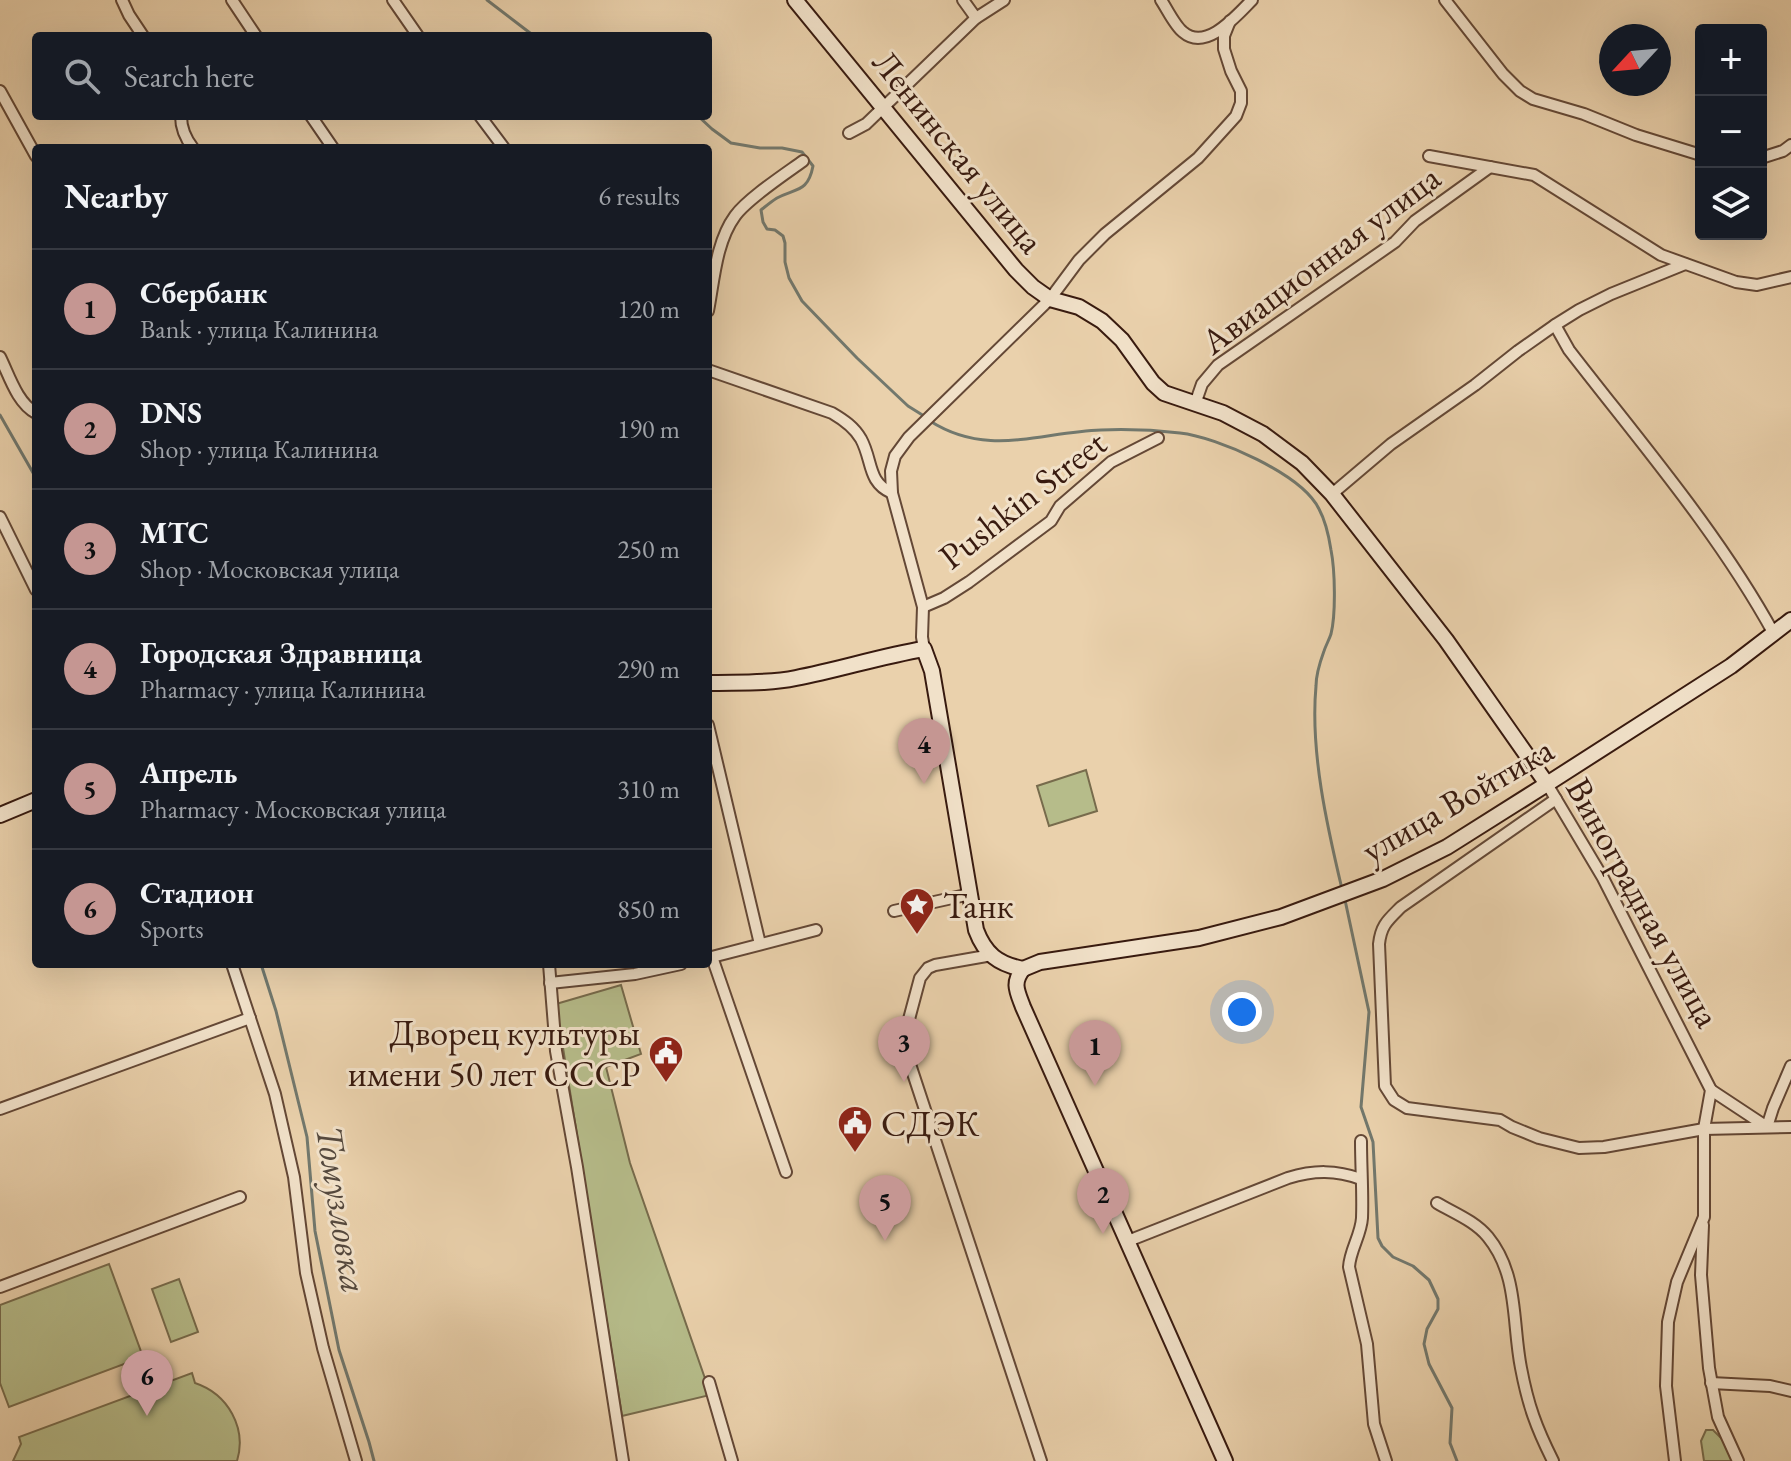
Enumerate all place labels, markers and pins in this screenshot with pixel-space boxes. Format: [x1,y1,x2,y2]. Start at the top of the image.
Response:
pin: 4 [898,718,950,784]
place label: Танк [943,882,1014,929]
place icon: Танк [898,886,936,936]
place label: Дворец культуры имени 50 лет СССР [348,1009,640,1097]
pin: 3 [878,1016,930,1082]
pin: 1 [1069,1020,1121,1086]
public building icon: Дворец культуры имени 50 лет СССР [647,1034,685,1084]
place label: СДЭК [881,1100,979,1147]
public building icon: СДЭК [836,1104,874,1154]
pin: 2 [1077,1168,1129,1234]
pin: 5 [859,1175,911,1241]
pin: 6 [121,1350,173,1416]

